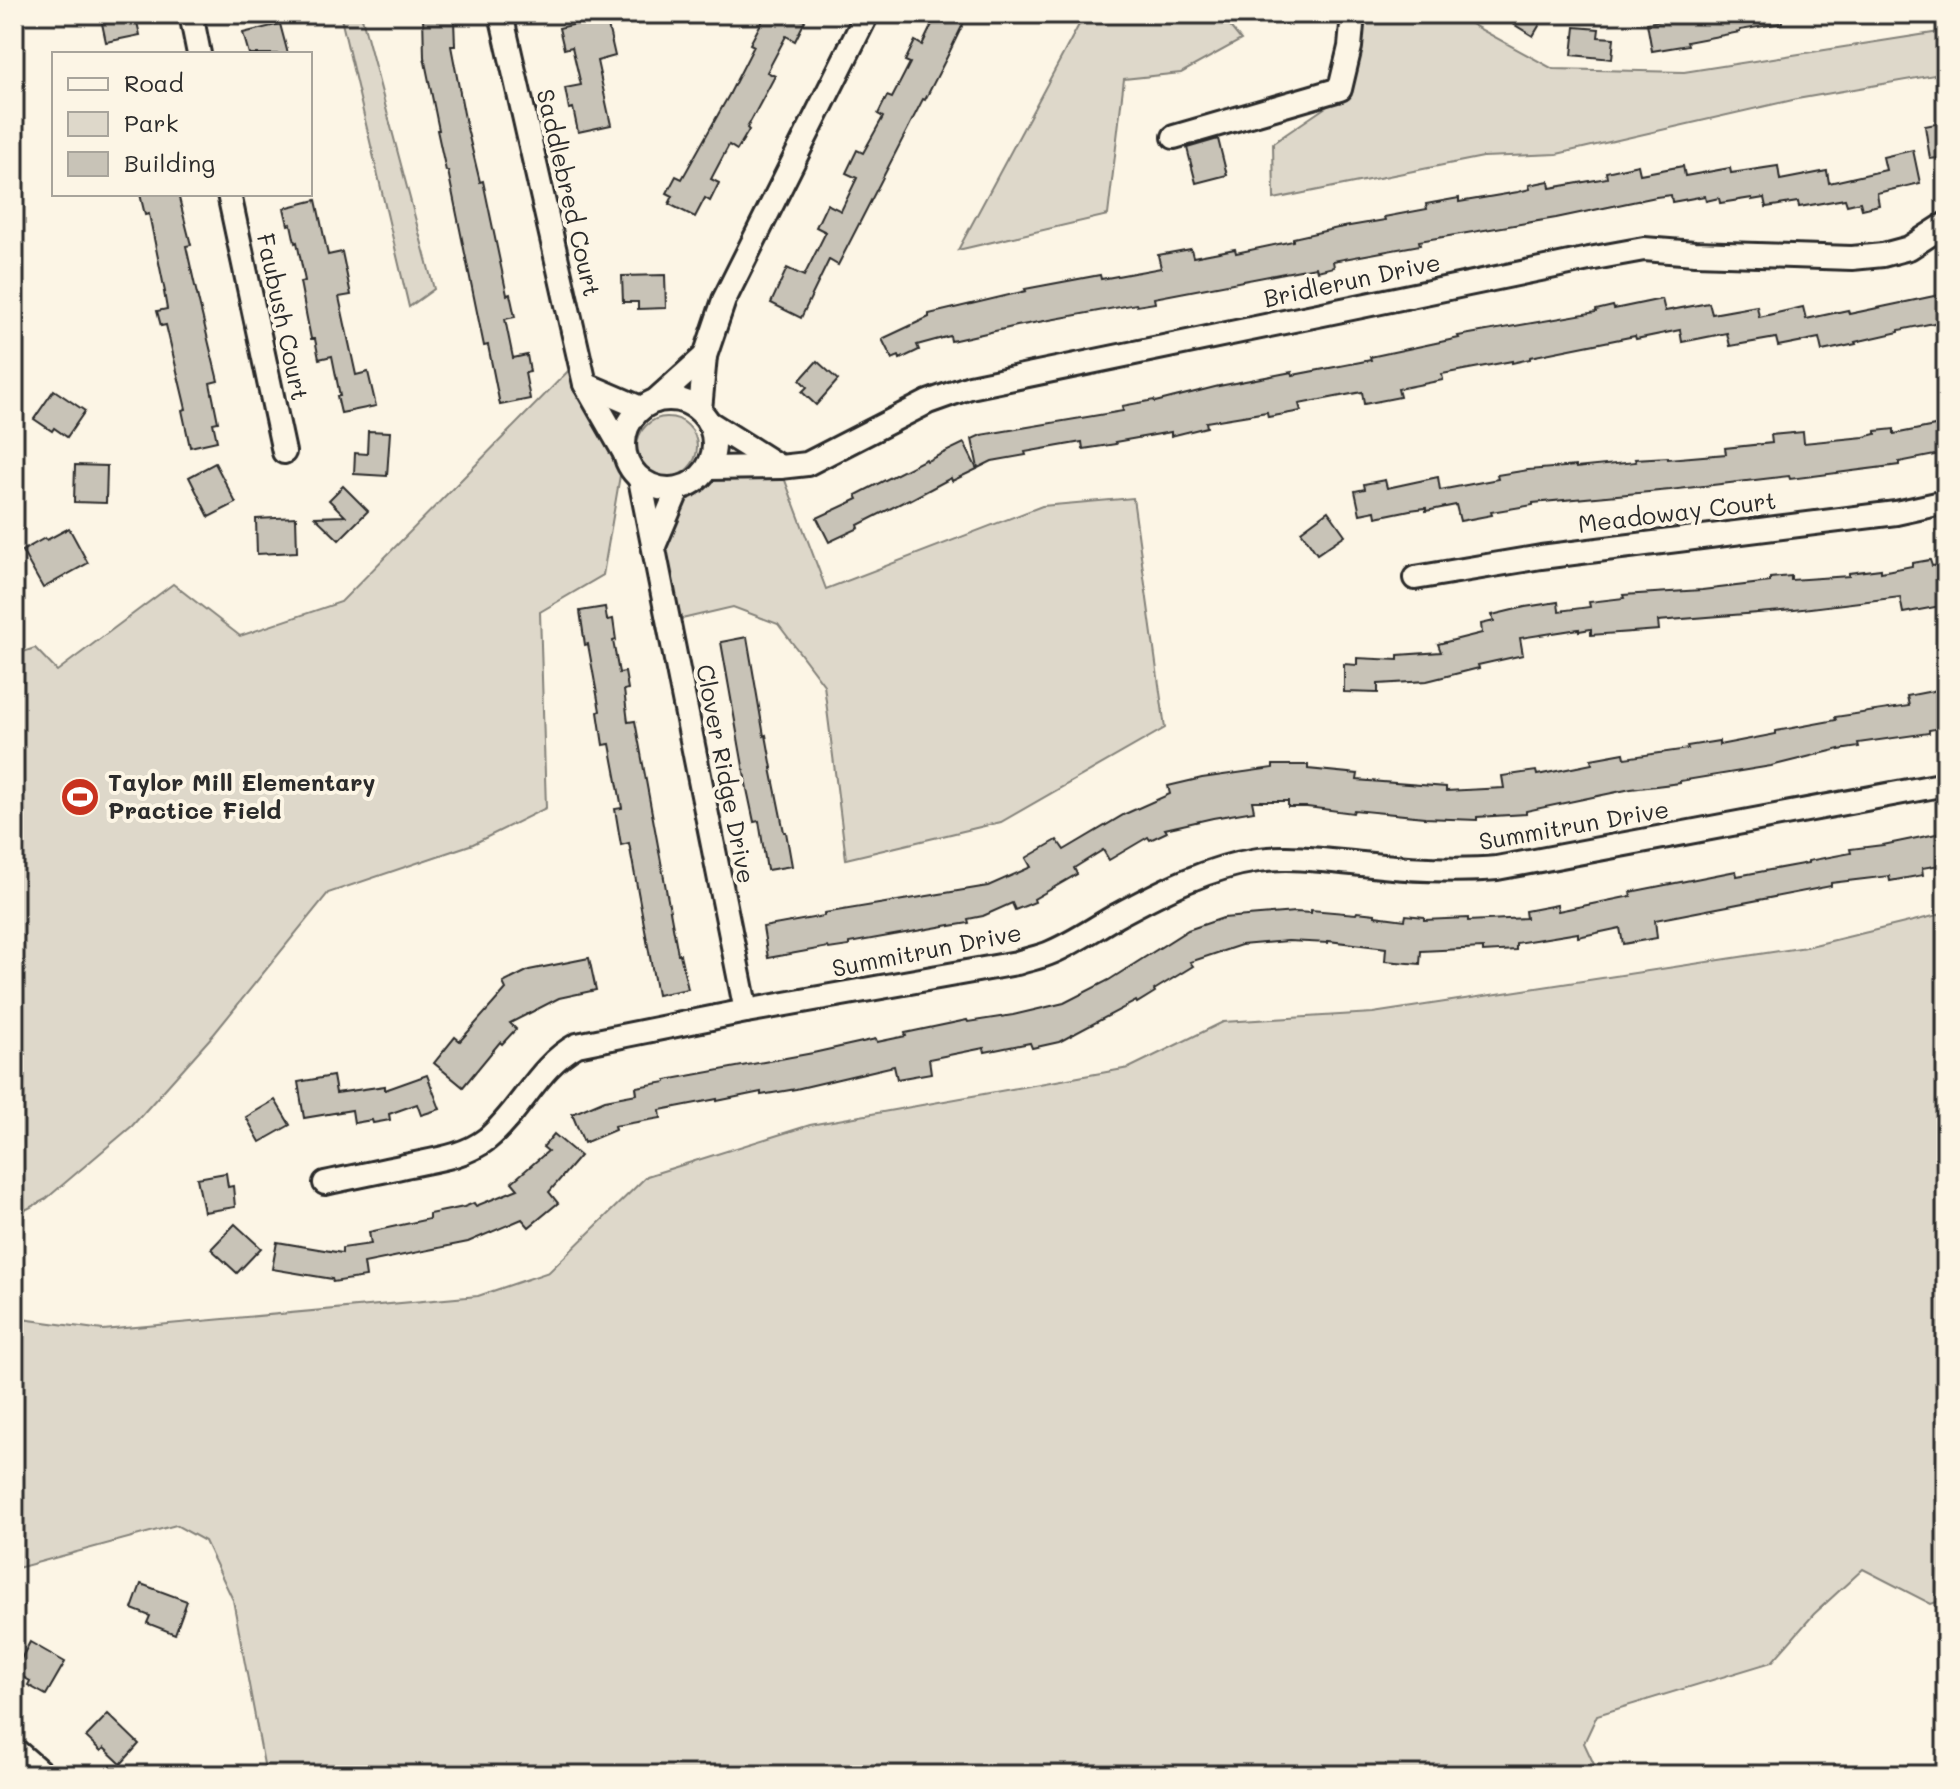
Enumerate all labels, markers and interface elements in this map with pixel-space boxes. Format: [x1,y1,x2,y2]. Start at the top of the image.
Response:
legend [52,52,312,196]
text: Road [124,67,184,98]
street label: Saddlebred Court [531,86,608,299]
text: Park [124,107,178,138]
text: Building [124,147,215,178]
street label: Faubush Court [251,230,316,403]
street label: Bridlerun Drive [1260,246,1443,313]
street label: Meadoway Court [1576,484,1778,539]
street label: Clover Ridge Drive [690,662,763,886]
place label: Taylor Mill Elementary Practice Field [108,766,375,825]
sports icon: Taylor Mill Elementary Practice Field [59,776,101,818]
street label: Summitrun Drive [1476,793,1671,856]
street label: Summitrun Drive [829,916,1024,983]

